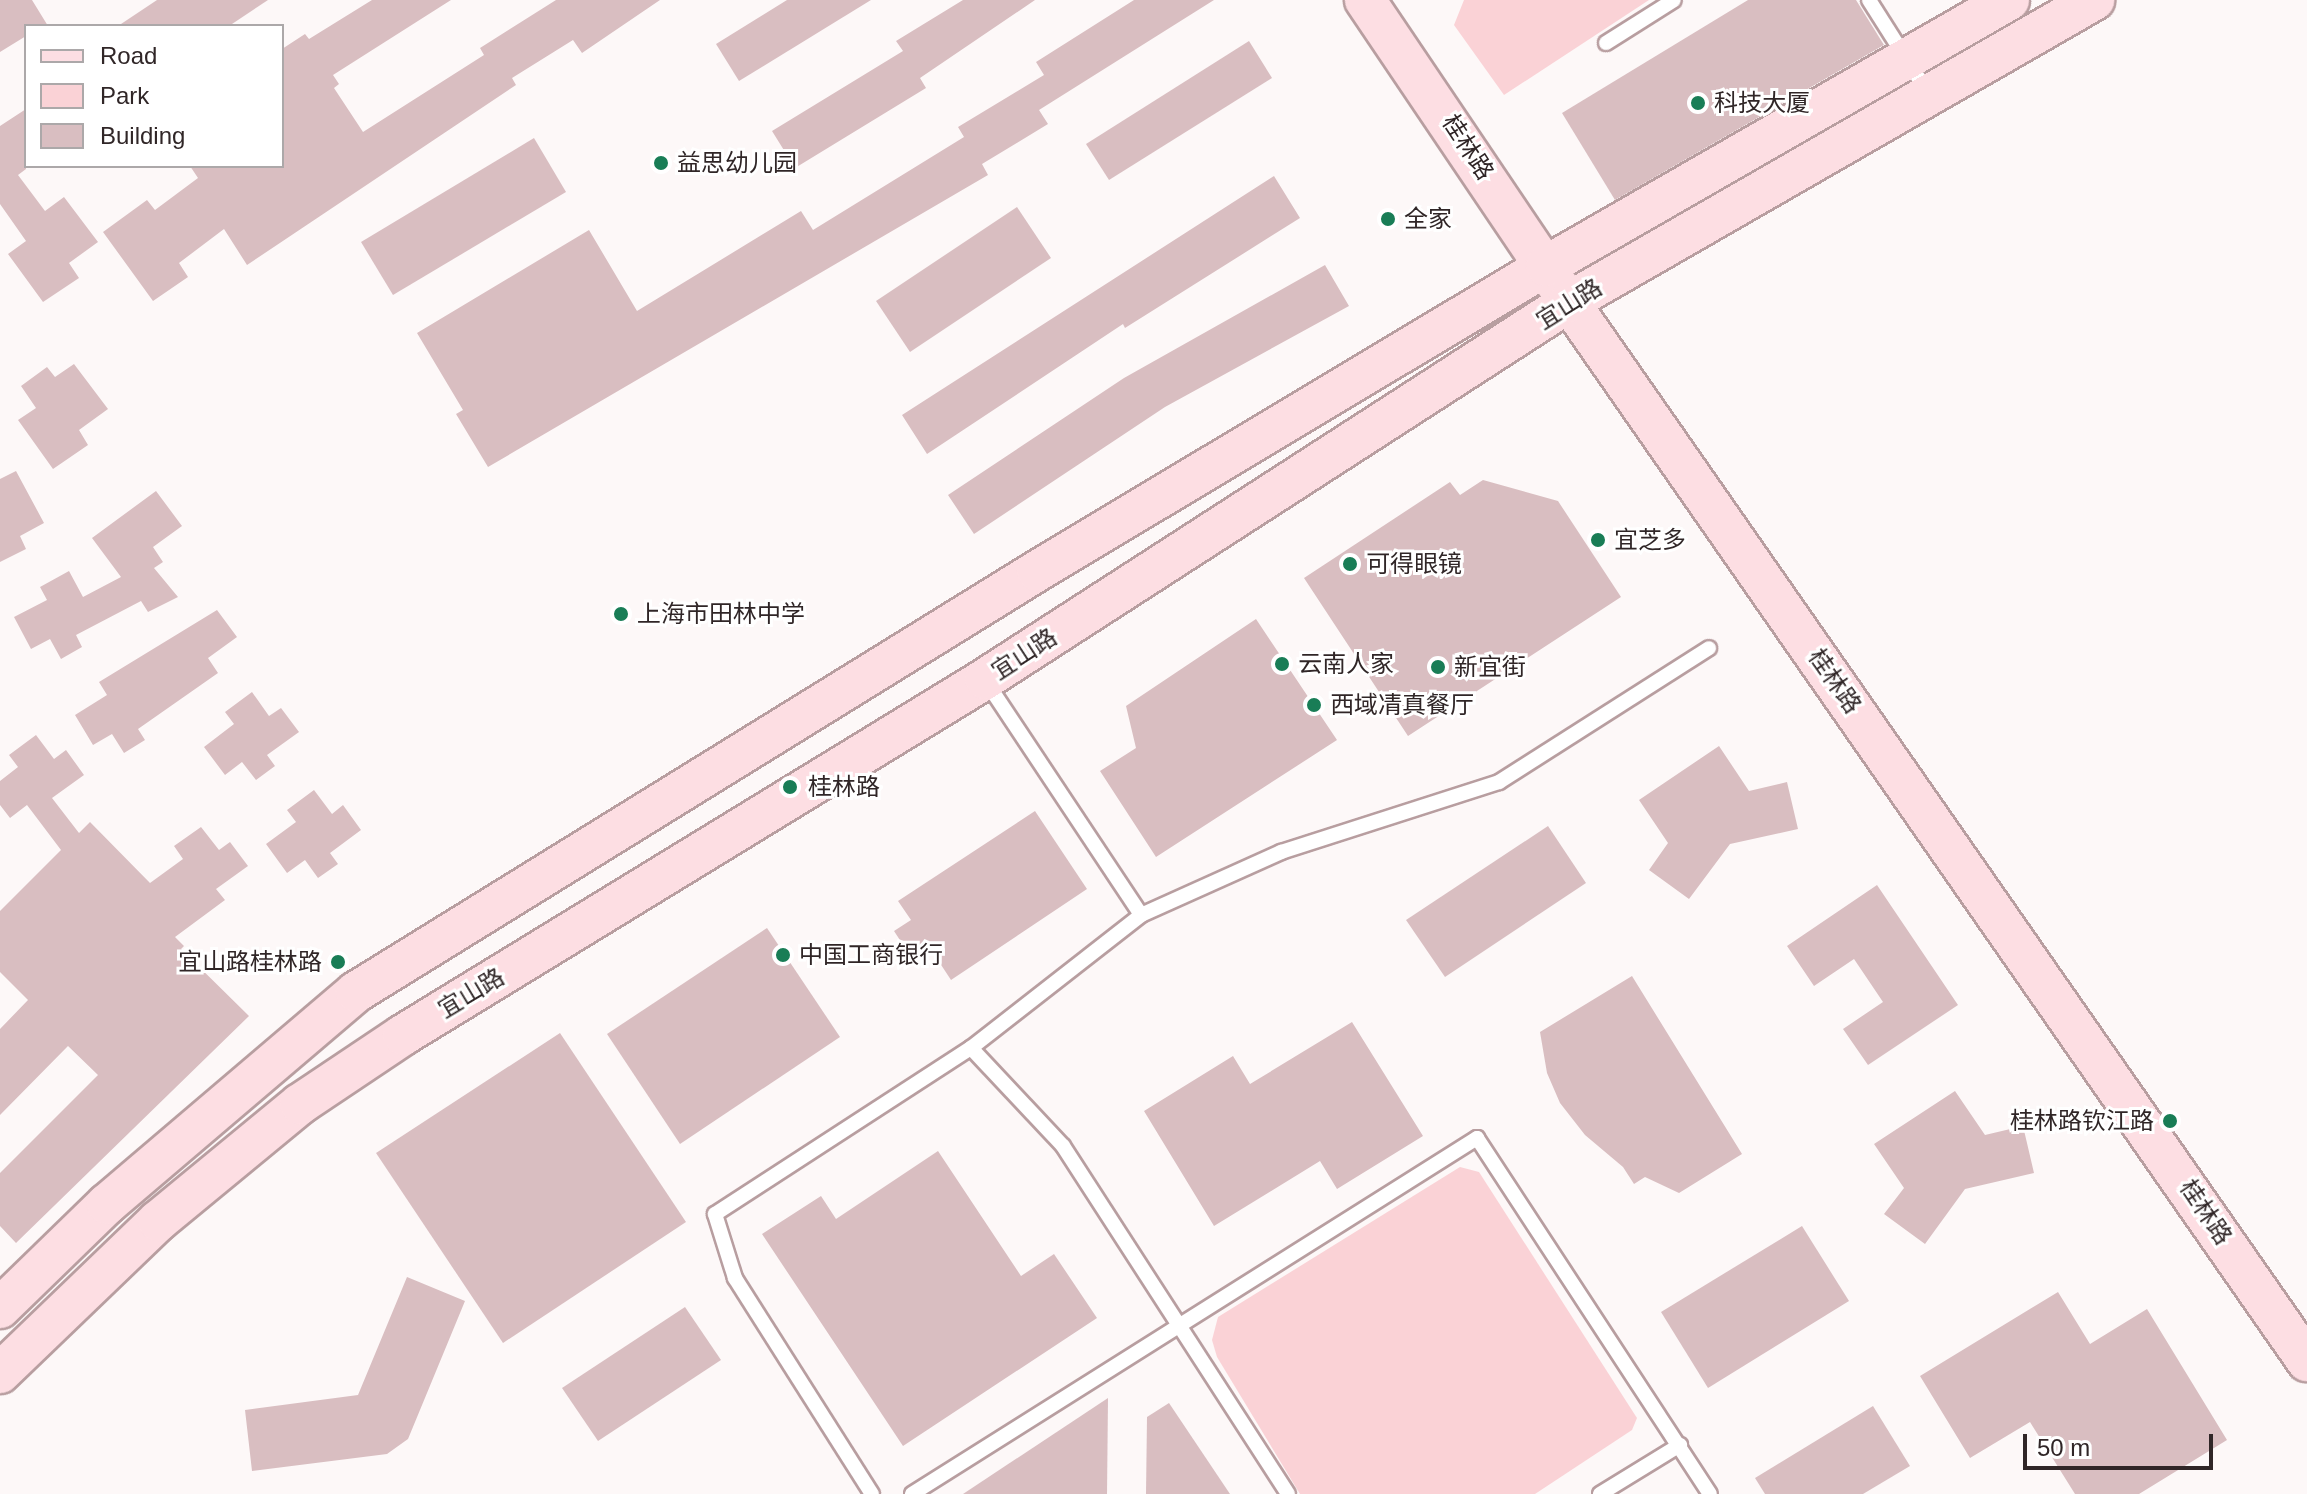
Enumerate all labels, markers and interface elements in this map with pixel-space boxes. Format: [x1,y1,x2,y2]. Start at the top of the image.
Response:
legend [24,24,284,168]
text: Road [100,42,157,69]
text: Park [100,82,149,109]
place label: 科技大厦 [1714,89,1810,117]
marker: 科技大厦 [1689,94,1707,112]
street label: 桂林路 [1436,109,1500,185]
text: Building [100,122,185,149]
place label: 益思幼儿园 [677,149,797,177]
marker: 益思幼儿园 [652,154,670,172]
place label: 全家 [1404,205,1452,233]
marker: 全家 [1379,210,1397,228]
street label: 宜山路 [1531,273,1607,335]
place label: 宜芝多 [1614,526,1686,554]
marker: 宜芝多 [1589,531,1607,549]
place label: 可得眼镜 [1366,550,1462,578]
marker: 可得眼镜 [1341,555,1359,573]
place label: 上海市田林中学 [637,600,805,628]
marker: 上海市田林中学 [612,605,630,623]
street label: 宜山路 [986,622,1062,686]
street label: 桂林路 [1803,643,1867,719]
place label: 云南人家 [1298,650,1394,678]
place label: 新宜街 [1454,653,1526,681]
marker: 云南人家 [1273,655,1291,673]
marker: 新宜街 [1429,658,1447,676]
place label: 西域凊真餐厅 [1330,691,1474,719]
marker: 西域凊真餐厅 [1305,696,1323,714]
place label: 桂林路 [808,773,880,801]
marker: 桂林路 [779,776,801,798]
place label: 中国工商银行 [799,941,943,969]
marker: 中国工商银行 [774,946,792,964]
place label: 宜山路桂林路 [178,948,322,976]
marker: 宜山路桂林路 [329,953,347,971]
street label: 宜山路 [433,962,509,1024]
place label: 桂林路钦江路 [2010,1107,2154,1135]
marker: 桂林路钦江路 [2161,1112,2179,1130]
street label: 桂林路 [2174,1174,2238,1250]
scale bar [2027,1418,2217,1468]
text: 50 m [2037,1434,2090,1461]

